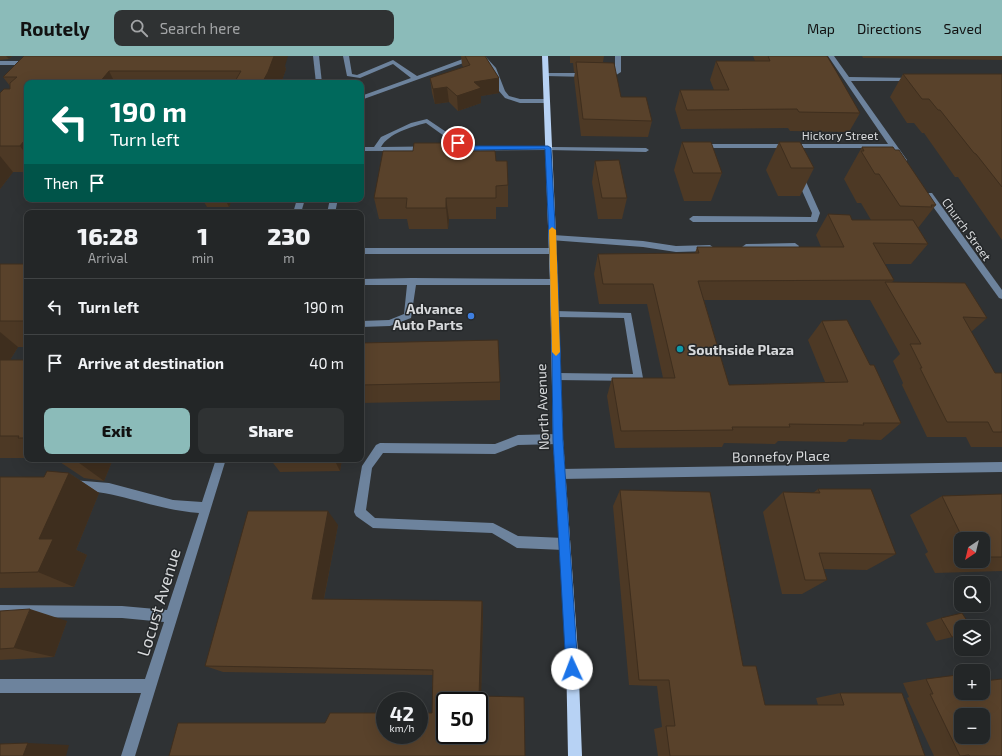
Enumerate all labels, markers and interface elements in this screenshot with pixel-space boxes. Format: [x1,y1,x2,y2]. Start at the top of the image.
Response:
search box [114,10,394,46]
text: Routely [20,17,90,40]
icon: search [128,17,150,39]
text: Search here [160,19,240,37]
text: Map [807,20,835,37]
text: Directions [857,20,922,37]
text: Saved [944,20,982,37]
text: 190 m [110,94,187,128]
icon: left [44,96,96,148]
pin [441,126,475,160]
text: Turn left [110,128,180,150]
street label: Hickory Street [802,128,879,142]
icon: arrive [447,132,469,154]
icon: arrive [86,172,108,194]
text: Then [44,174,78,192]
street label: Church Street [940,195,995,263]
text: 16:28 [77,221,138,250]
text: 1 [197,221,208,250]
text: 230 [267,221,311,250]
text: Arrival [88,250,128,266]
text: min [192,250,214,266]
text: m [283,250,295,266]
icon: left [44,296,66,318]
text: Turn left [78,298,139,316]
text: 190 m [304,298,344,316]
place label: Advance Auto Parts [393,300,463,333]
marker: Advance Auto Parts [466,311,476,321]
place label: Southside Plaza [688,341,794,358]
marker: Southside Plaza [675,344,685,354]
icon: arrive [44,352,66,374]
text: Arrive at destination [78,354,224,372]
text: 40 m [309,354,344,372]
street label: North Avenue [532,363,552,451]
button: Exit [44,408,190,454]
button: Share [198,408,344,454]
street label: Bonnefoy Place [732,447,830,465]
north arrow [954,532,990,568]
map controls [954,532,990,744]
street label: Locust Avenue [132,546,184,658]
button: search [954,576,990,612]
button: layers [954,620,990,656]
position arrow [551,648,593,690]
button: + [954,664,990,700]
speed limit sign: 50 [436,692,488,744]
text: 42 [390,701,414,725]
button: − [954,708,990,744]
text: km/h [390,722,414,734]

